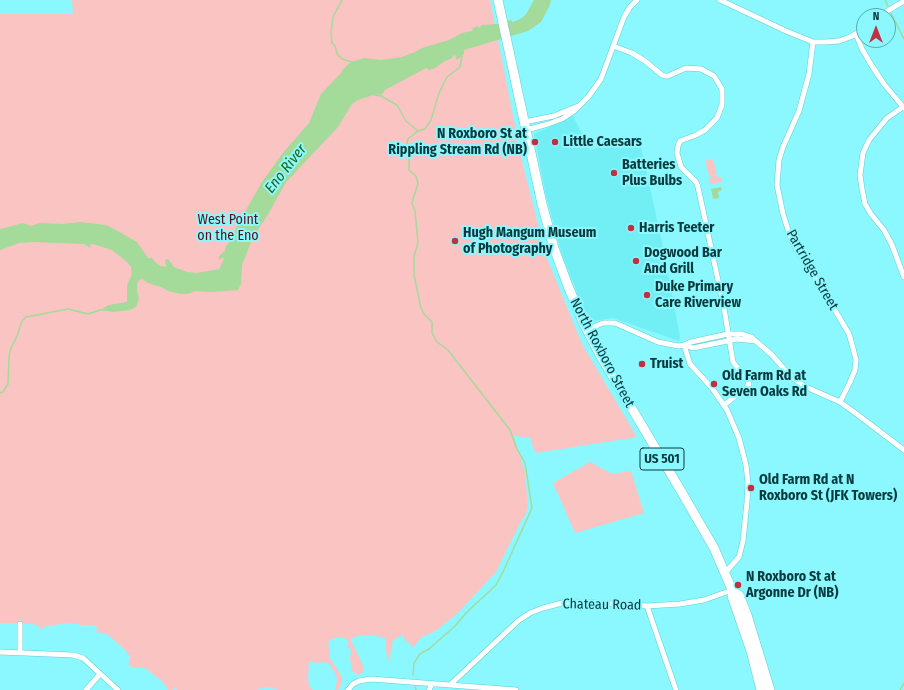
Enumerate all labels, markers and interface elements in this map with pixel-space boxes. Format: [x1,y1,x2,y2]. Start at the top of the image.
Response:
north arrow [856,8,896,48]
text: N [873,10,879,23]
place label: N Roxboro St at Rippling Stream Rd (NB) [388,126,527,158]
place label: Little Caesars [563,134,642,150]
marker: N Roxboro St at Rippling Stream Rd (NB) [530,137,540,147]
marker: Little Caesars [550,137,560,147]
water label: Eno River [261,141,311,197]
place label: Batteries Plus Bulbs [622,157,682,190]
marker: Batteries Plus Bulbs [609,168,619,178]
park label: West Point on the Eno [197,212,259,244]
place label: Harris Teeter [639,220,714,236]
marker: Harris Teeter [626,223,636,233]
place label: Hugh Mangum Museum of Photography [463,225,596,258]
street label: Partridge Street [782,227,842,313]
marker: Hugh Mangum Museum of Photography [450,236,460,246]
place label: Dogwood Bar And Grill [644,245,722,278]
marker: Dogwood Bar And Grill [631,256,641,266]
place label: Duke Primary Care Riverview [655,279,741,312]
marker: Duke Primary Care Riverview [642,290,652,300]
street label: North Roxboro Street [566,296,638,410]
place label: Truist [650,356,684,372]
marker: Truist [637,359,647,369]
place label: Old Farm Rd at Seven Oaks Rd [722,368,807,400]
marker: Old Farm Rd at Seven Oaks Rd [709,379,719,389]
road number: US 501 [640,448,684,470]
place label: Old Farm Rd at N Roxboro St (JFK Towers) [759,472,897,504]
marker: Old Farm Rd at N Roxboro St (JFK Towers) [746,483,756,493]
place label: N Roxboro St at Argonne Dr (NB) [746,569,838,602]
marker: N Roxboro St at Argonne Dr (NB) [733,580,743,590]
street label: Chateau Road [562,596,642,614]

